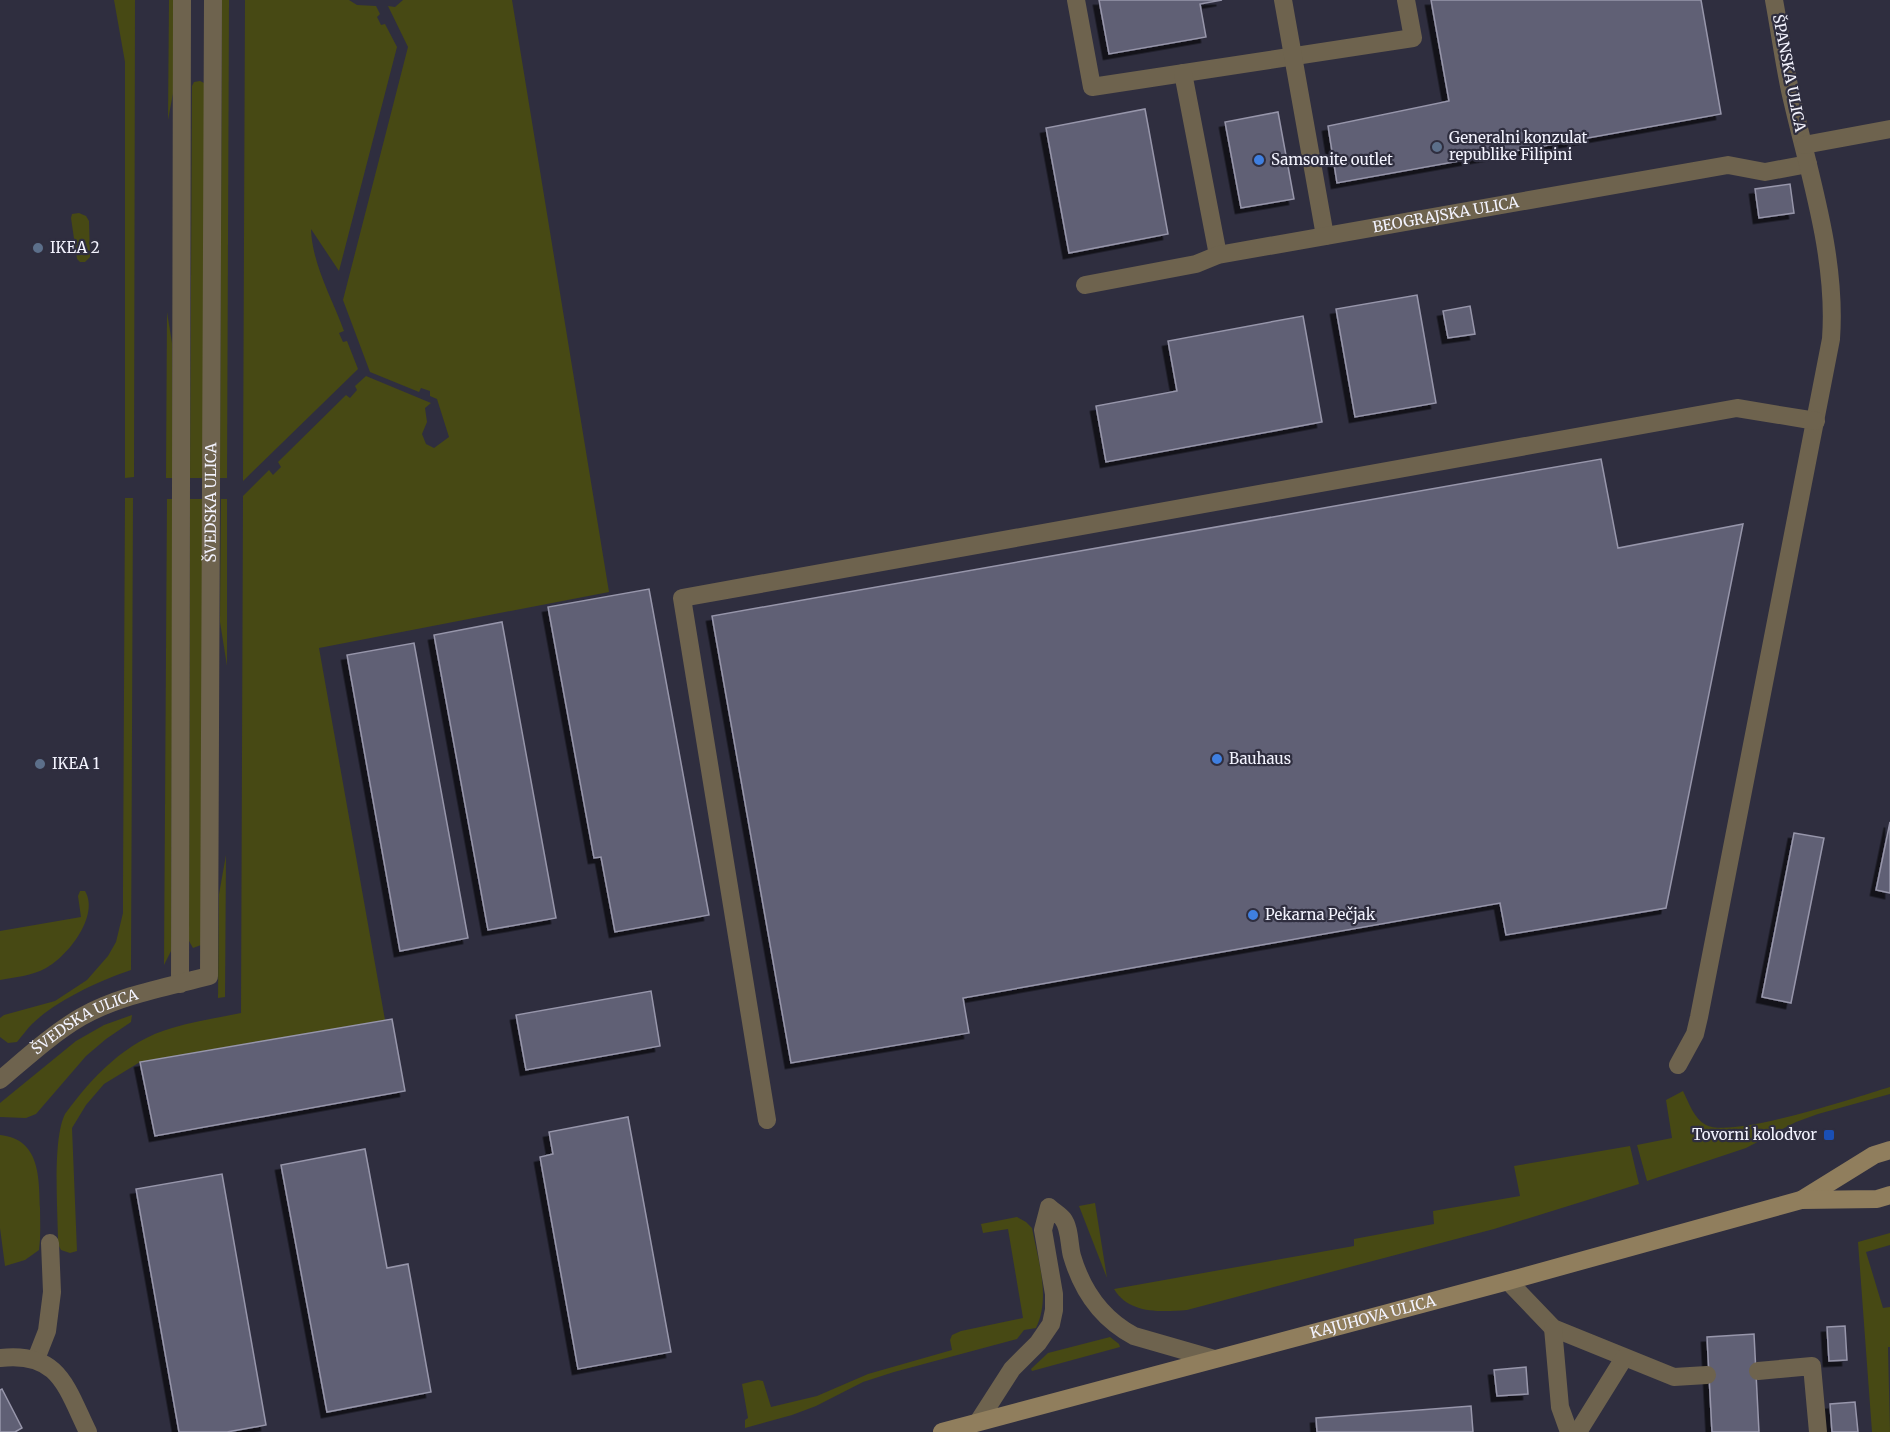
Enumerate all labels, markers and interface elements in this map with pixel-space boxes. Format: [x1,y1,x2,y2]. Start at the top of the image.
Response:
street label: ŠPANSKA ULICA [1769,12,1811,134]
place label: Generalni konzulat republike Filipini [1449,128,1588,164]
marker: Generalni konzulat republike Filipini [1430,140,1444,154]
place label: Samsonite outlet [1271,150,1393,169]
marker: Samsonite outlet [1252,153,1266,167]
street label: BEOGRAJSKA ULICA [1371,192,1521,237]
place label: IKEA 2 [50,238,100,257]
marker: IKEA 2 [31,241,45,255]
street label: ŠVEDSKA ULICA [200,442,220,563]
place label: Bauhaus [1229,749,1291,768]
marker: Bauhaus [1210,752,1224,766]
place label: IKEA 1 [52,754,100,773]
marker: IKEA 1 [33,757,47,771]
place label: Pekarna Pečjak [1265,905,1376,924]
marker: Pekarna Pečjak [1246,908,1260,922]
street label: ŠVEDSKA ULICA [27,984,141,1058]
place label: Tovorni kolodvor [1692,1125,1817,1144]
marker: Tovorni kolodvor [1822,1128,1836,1142]
street label: KAJUHOVA ULICA [1308,1291,1438,1342]

